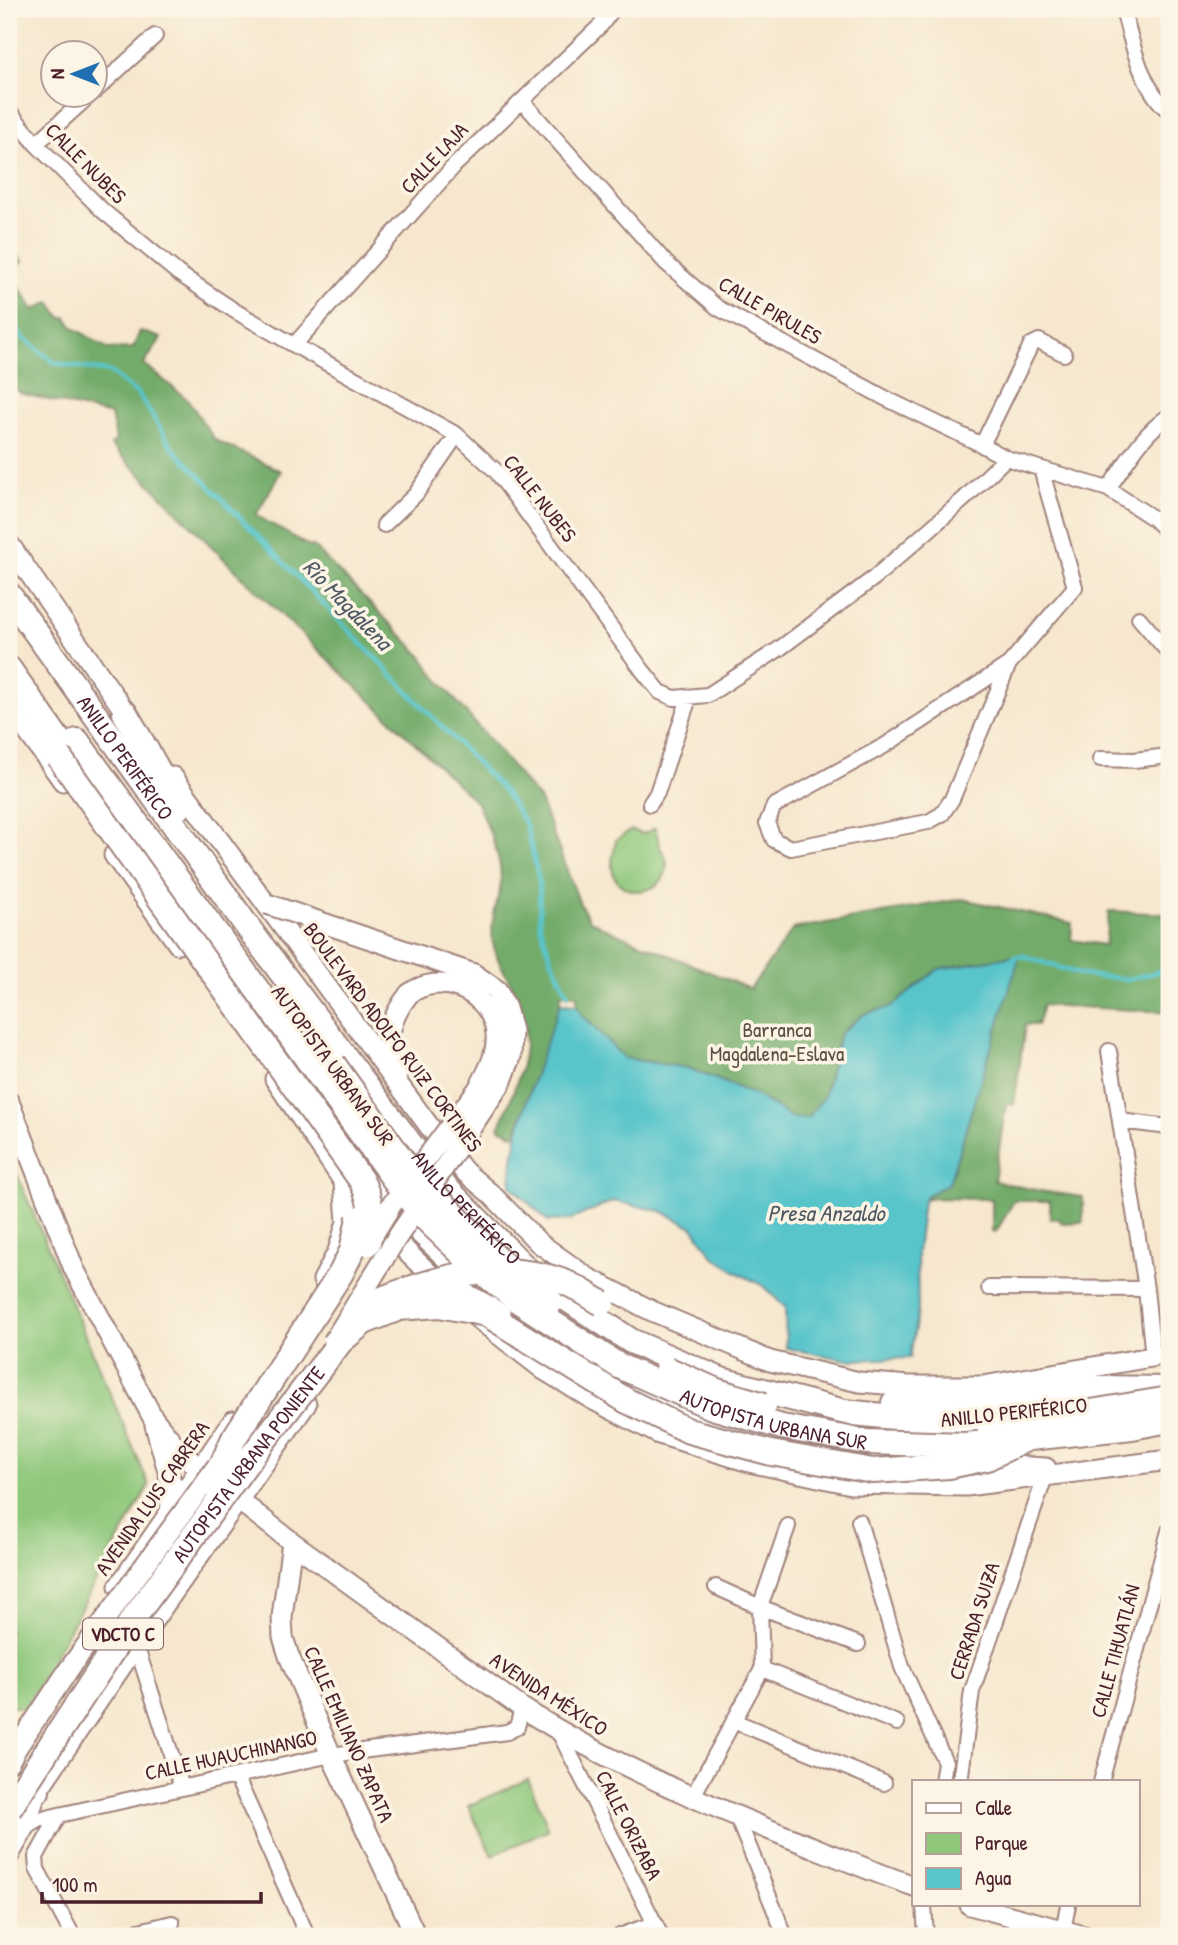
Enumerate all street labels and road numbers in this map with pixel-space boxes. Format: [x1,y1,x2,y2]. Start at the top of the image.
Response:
street label: CALLE NUBES [39,116,133,210]
street label: CALLE LAJA [394,116,474,200]
street label: CALLE PIRULES [713,269,827,351]
street label: CALLE NUBES [497,448,584,548]
street label: ANILLO PERIFÉRICO [71,689,180,826]
street label: BOULEVARD ADOLFO RUIZ CORTINES [297,916,489,1158]
street label: AUTOPISTA URBANA SUR [265,979,401,1151]
street label: ANILLO PERIFÉRICO [405,1144,528,1271]
street label: AUTOPISTA URBANA PONIENTE [165,1360,331,1568]
street label: AUTOPISTA URBANA SUR [676,1380,869,1456]
street label: ANILLO PERIFÉRICO [939,1390,1089,1434]
street label: AVENIDA LUIS CABRERA [88,1415,216,1581]
street label: CERRADA SUIZA [941,1558,1007,1684]
street label: CALLE TIHUATLÁN [1083,1581,1147,1721]
road number: VDCTO C [83,1618,163,1650]
street label: CALLE EMILIANO ZAPATA [297,1641,401,1827]
street label: AVENIDA MÉXICO [484,1645,614,1743]
street label: CALLE HUAUCHINANGO [142,1723,320,1787]
street label: CALLE ORIZABA [589,1765,669,1885]

